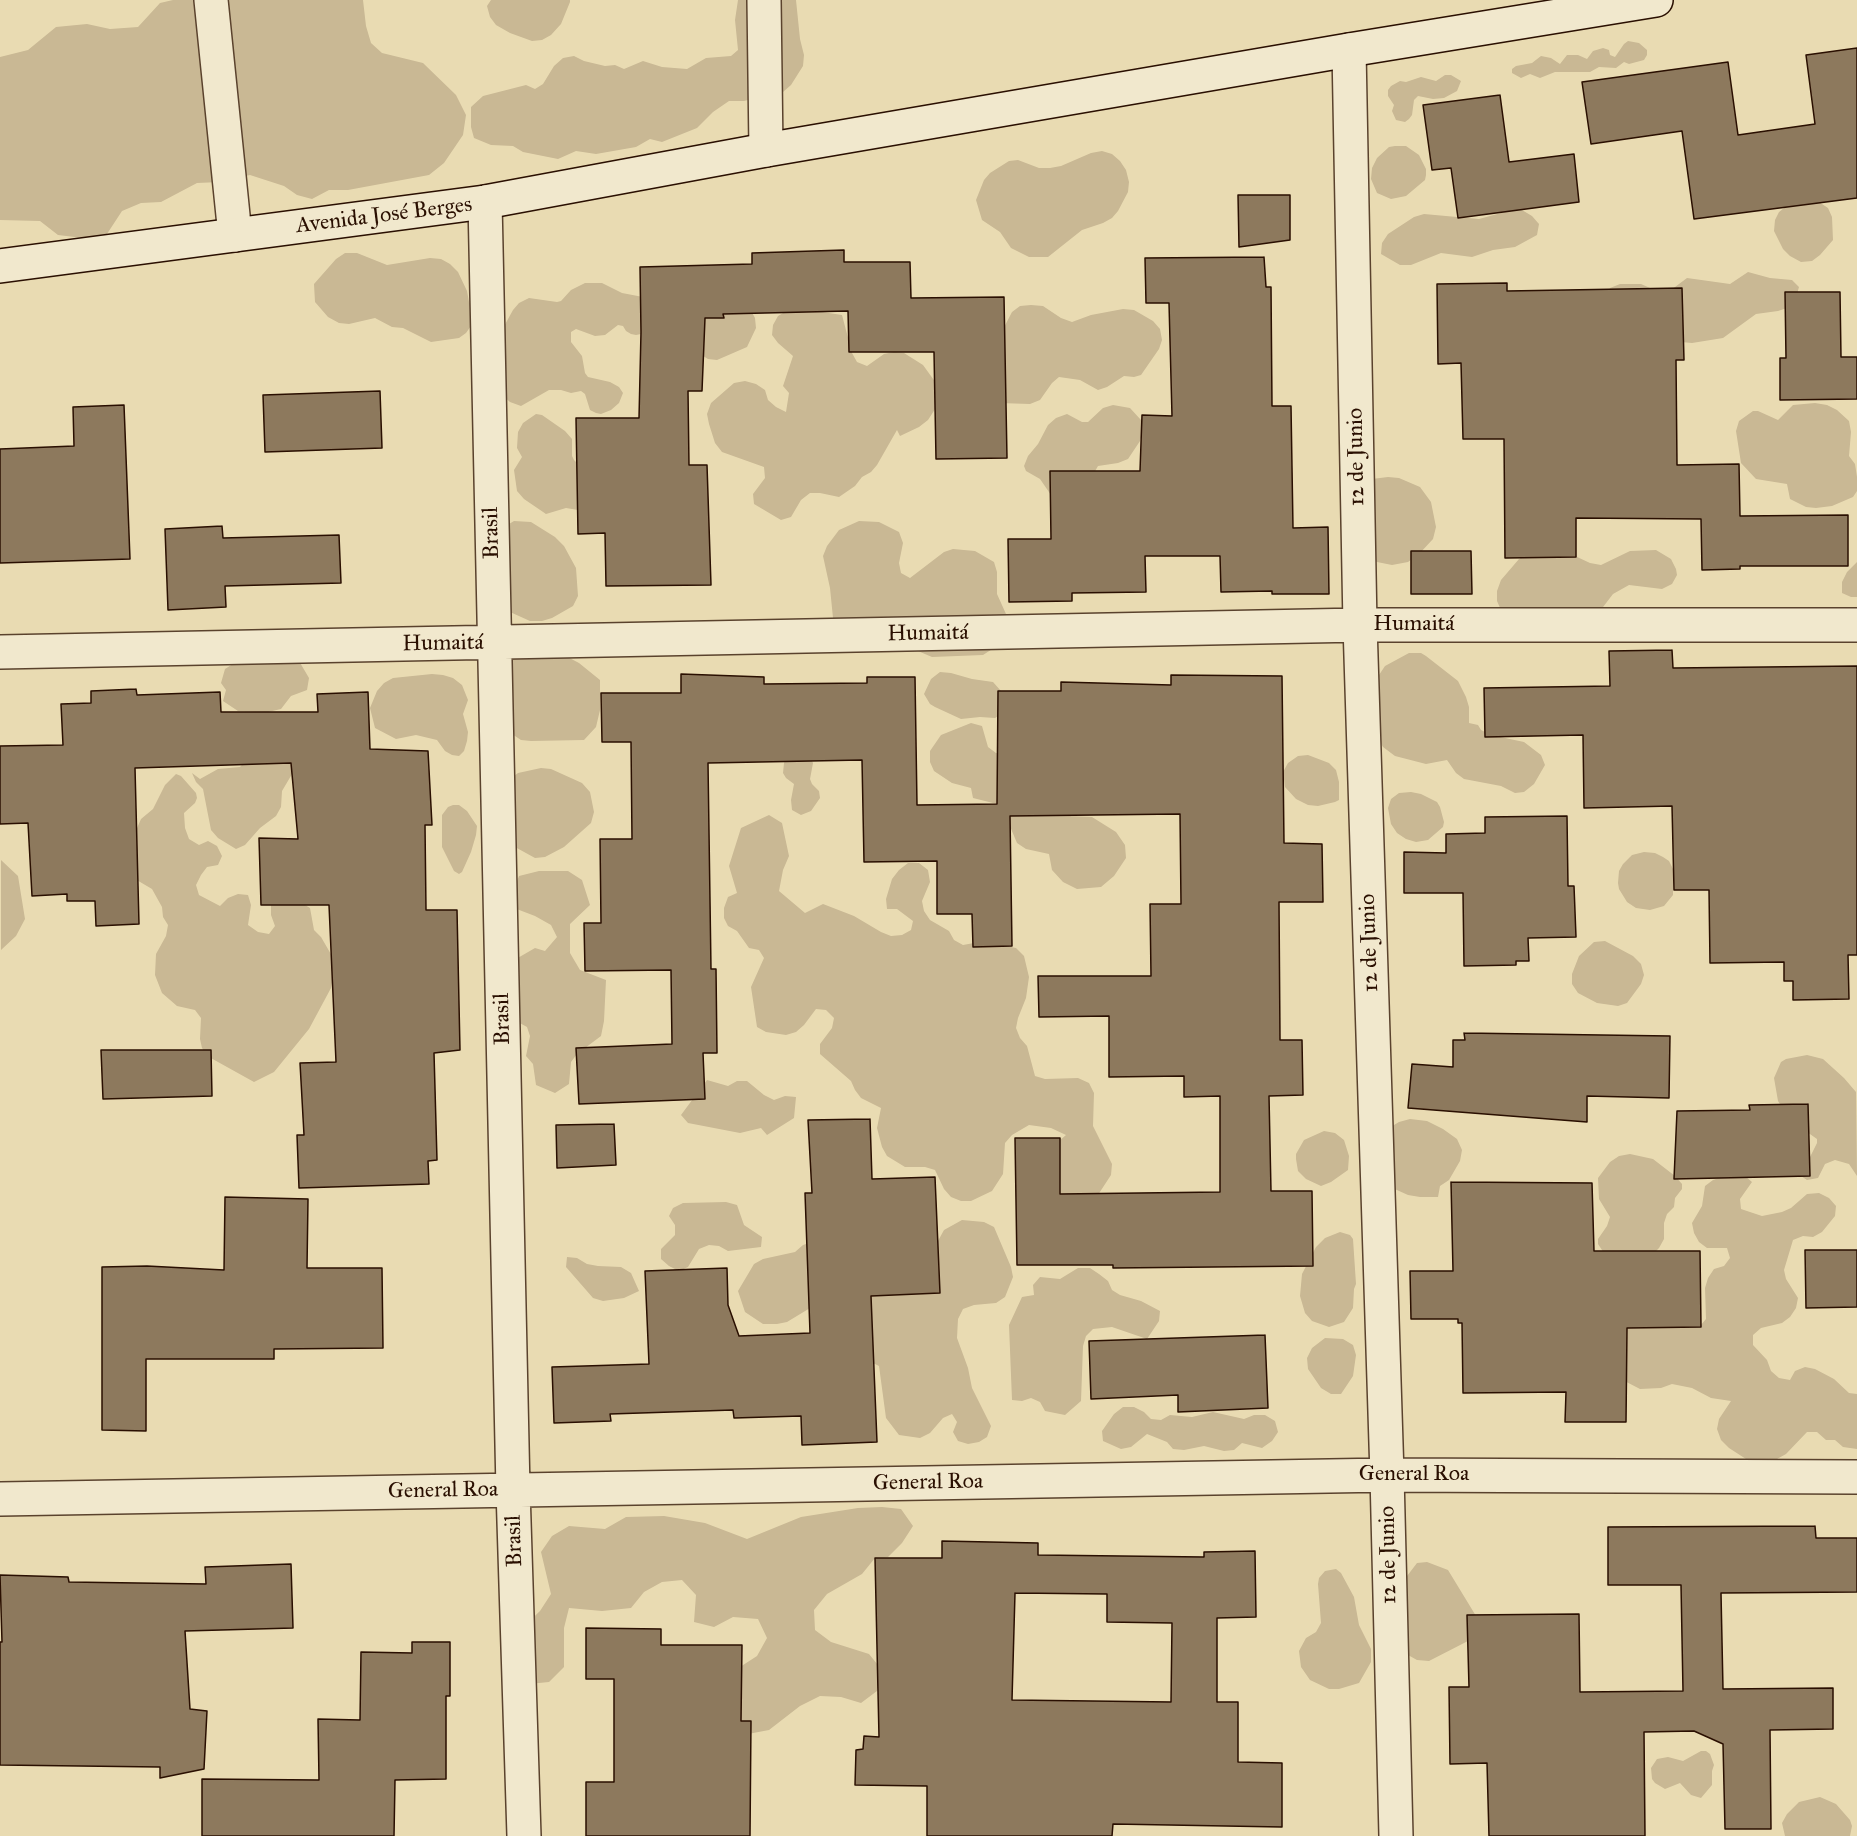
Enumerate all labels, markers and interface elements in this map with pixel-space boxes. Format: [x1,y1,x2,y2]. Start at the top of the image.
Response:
street label: Avenida José Berges [294,192,474,240]
street label: 12 de Junio [1343,408,1371,506]
street label: Brasil [478,507,506,559]
street label: Humaitá [1373,612,1455,638]
street label: Humaitá [887,620,969,648]
street label: Humaitá [402,630,484,658]
street label: 12 de Junio [1355,893,1385,993]
street label: Brasil [489,993,517,1045]
street label: General Roa [1359,1462,1469,1488]
street label: General Roa [873,1469,983,1497]
street label: General Roa [388,1477,498,1505]
street label: 12 de Junio [1375,1506,1403,1604]
street label: Brasil [501,1515,529,1567]

